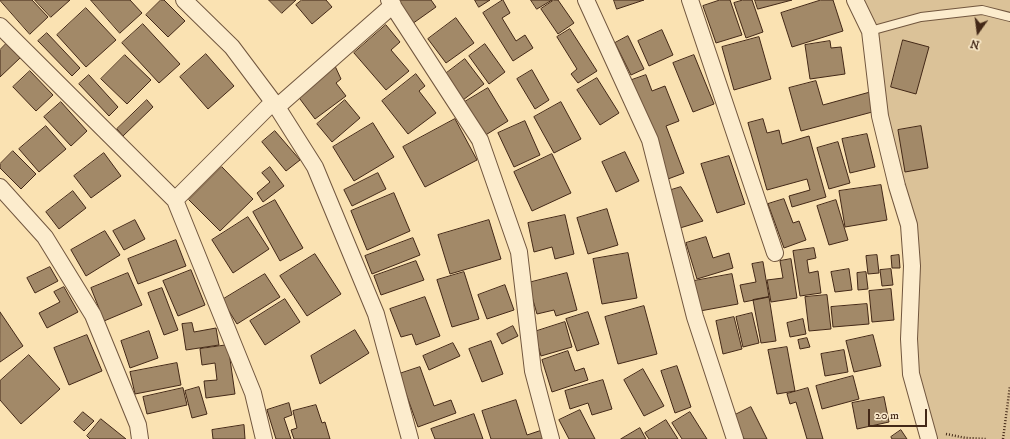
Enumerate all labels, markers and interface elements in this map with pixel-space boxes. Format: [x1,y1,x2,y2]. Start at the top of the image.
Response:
north arrow [958,12,998,52]
text: N [969,36,981,52]
scale bar [870,401,929,427]
text: 20 m [875,408,899,423]

